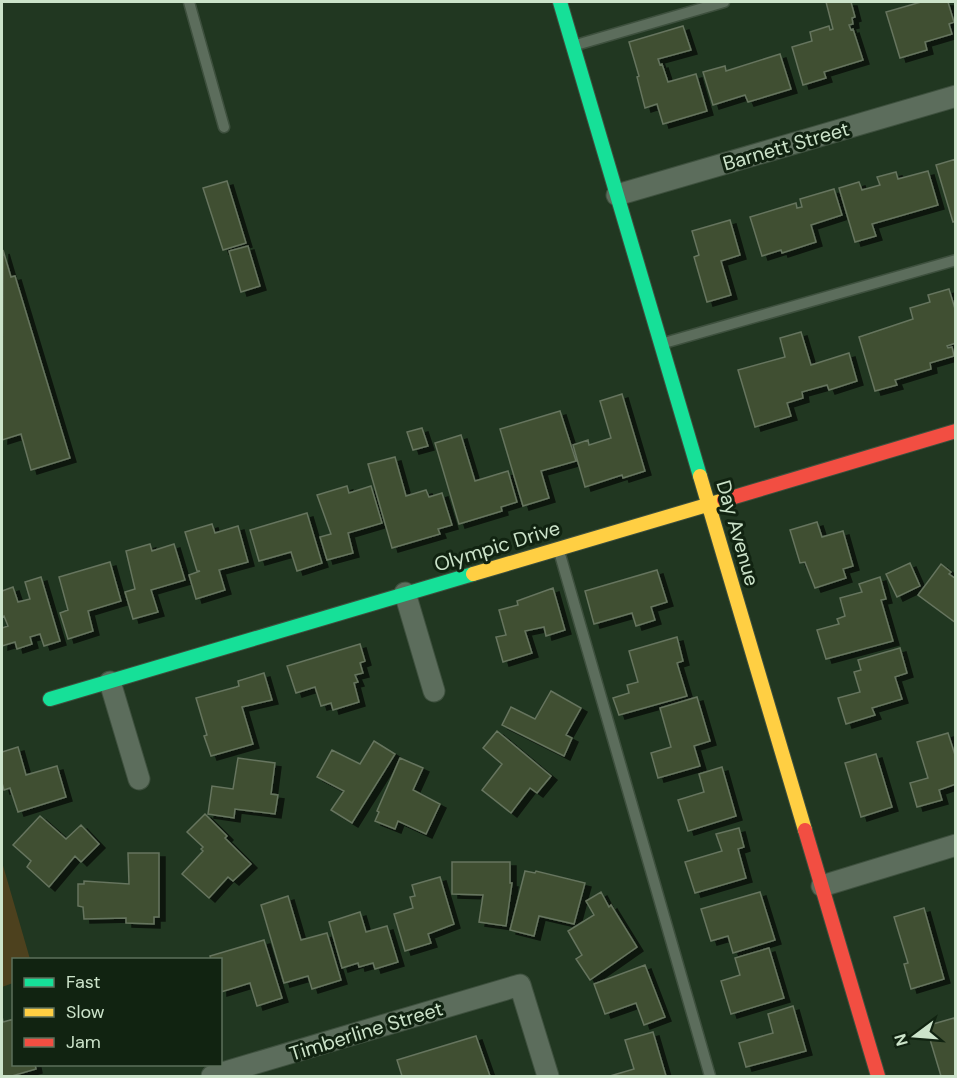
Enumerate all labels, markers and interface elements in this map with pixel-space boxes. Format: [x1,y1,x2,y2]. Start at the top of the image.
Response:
street label: Barnett Street [720,115,852,176]
street label: Day Avenue [711,477,765,589]
street label: Olympic Drive [431,515,563,577]
legend [12,958,222,1066]
text: Fast [66,970,101,994]
street label: Timberline Street [286,995,446,1067]
text: Slow [66,1000,105,1024]
north arrow [885,1006,945,1066]
text: Jam [66,1030,101,1054]
text: N [889,1031,913,1049]

